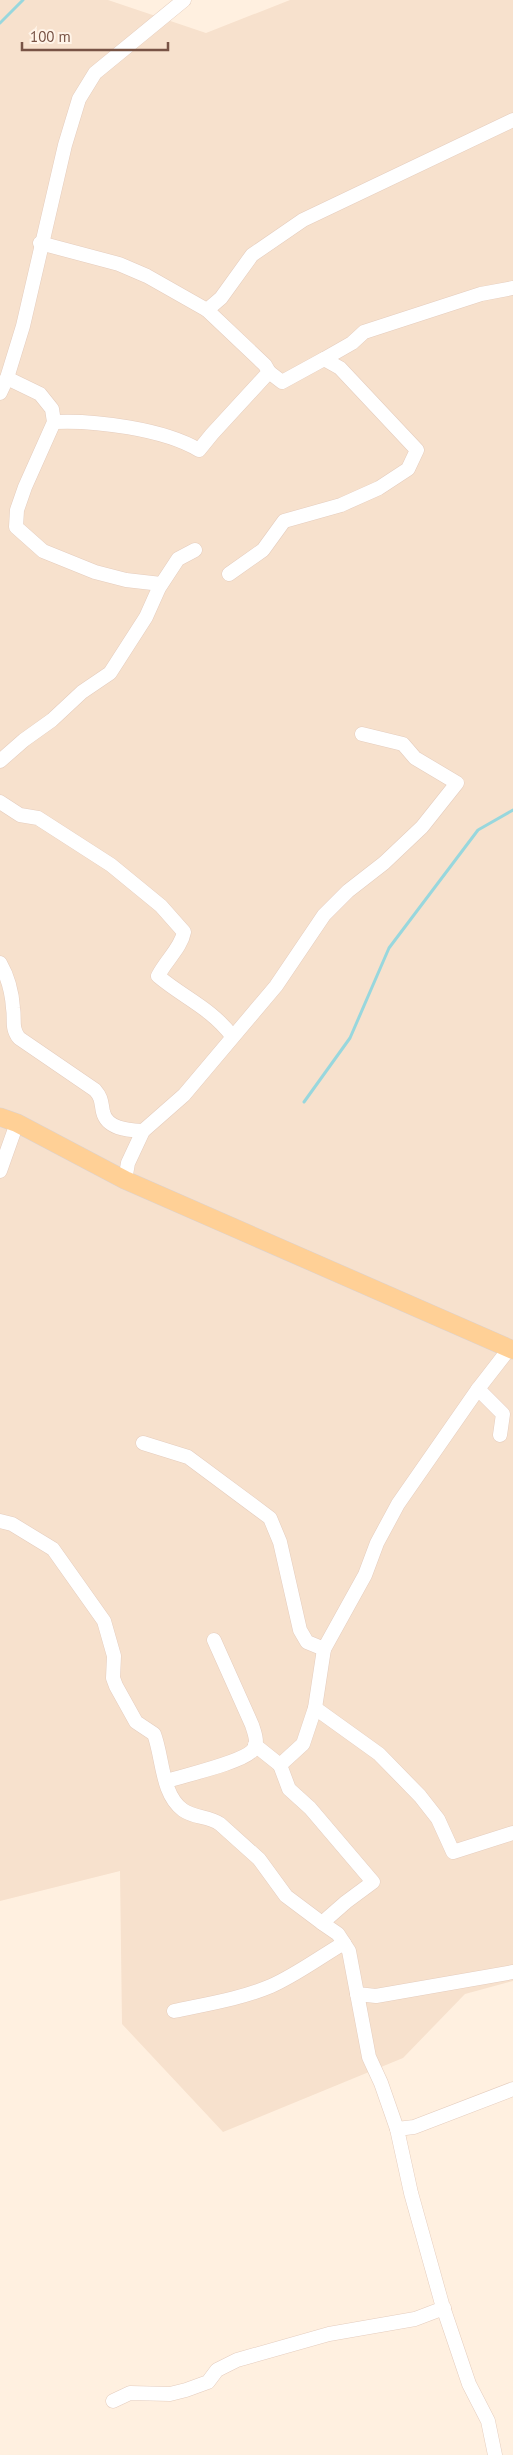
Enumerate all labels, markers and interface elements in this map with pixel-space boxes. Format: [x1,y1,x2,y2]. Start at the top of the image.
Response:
scale bar [22,20,169,52]
text: 100 m [30,27,71,46]

